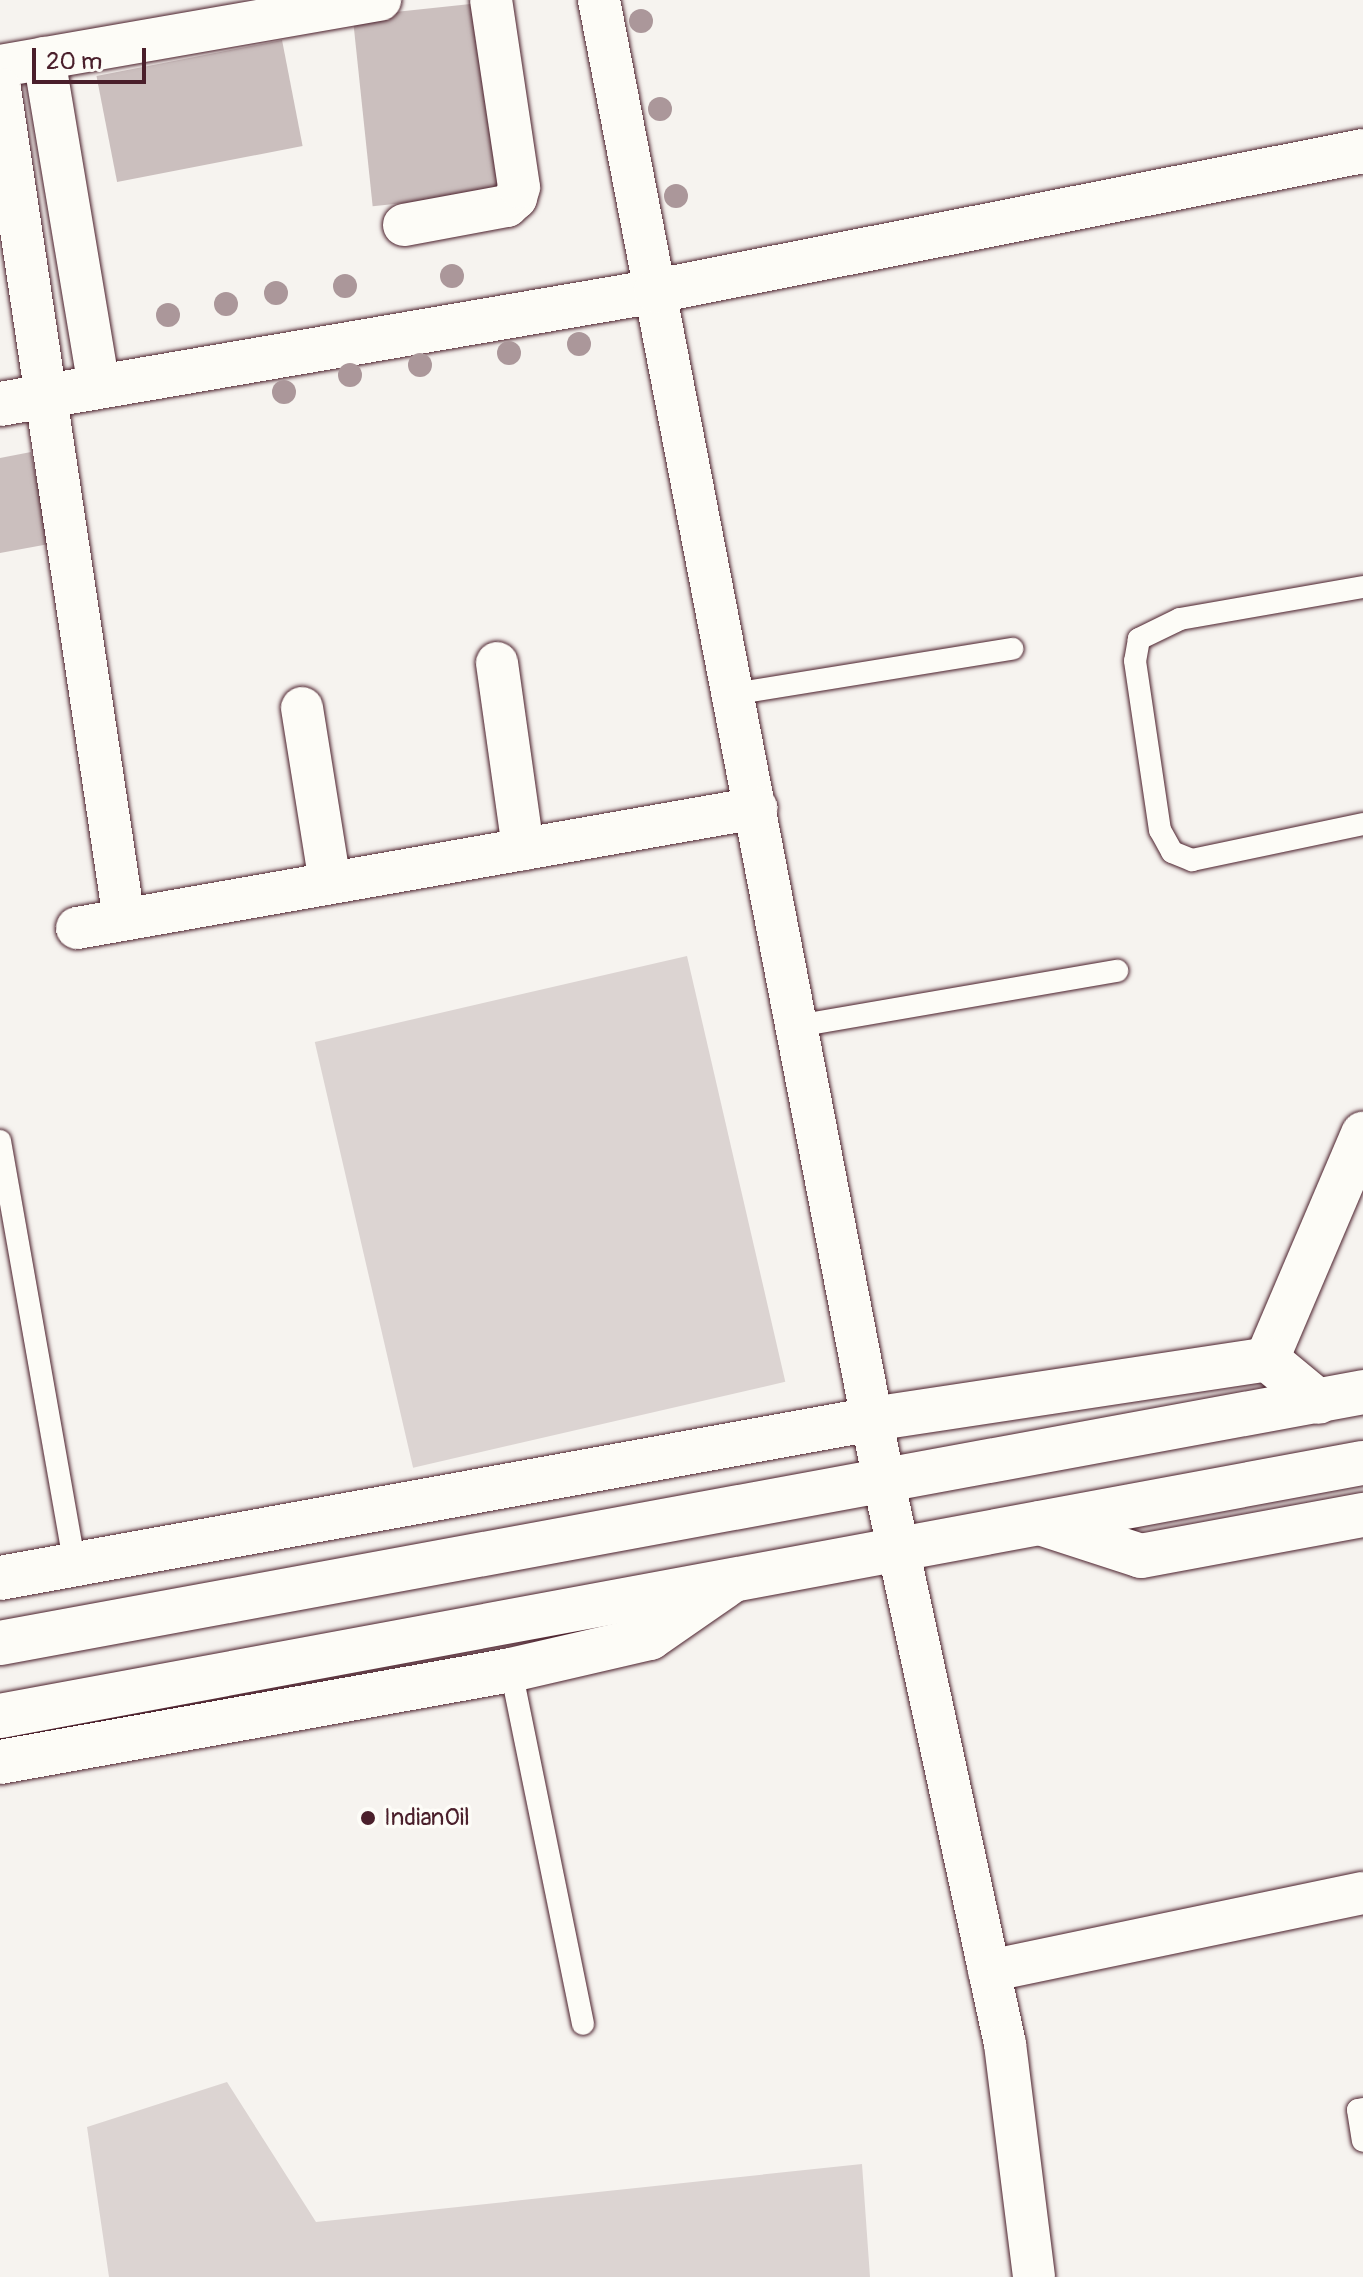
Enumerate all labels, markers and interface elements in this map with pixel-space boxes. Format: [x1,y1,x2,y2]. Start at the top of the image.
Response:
scale bar [36,32,150,82]
text: 20 m [46,47,102,76]
place label: IndianOil [384,1804,470,1832]
marker: IndianOil [359,1809,377,1827]

